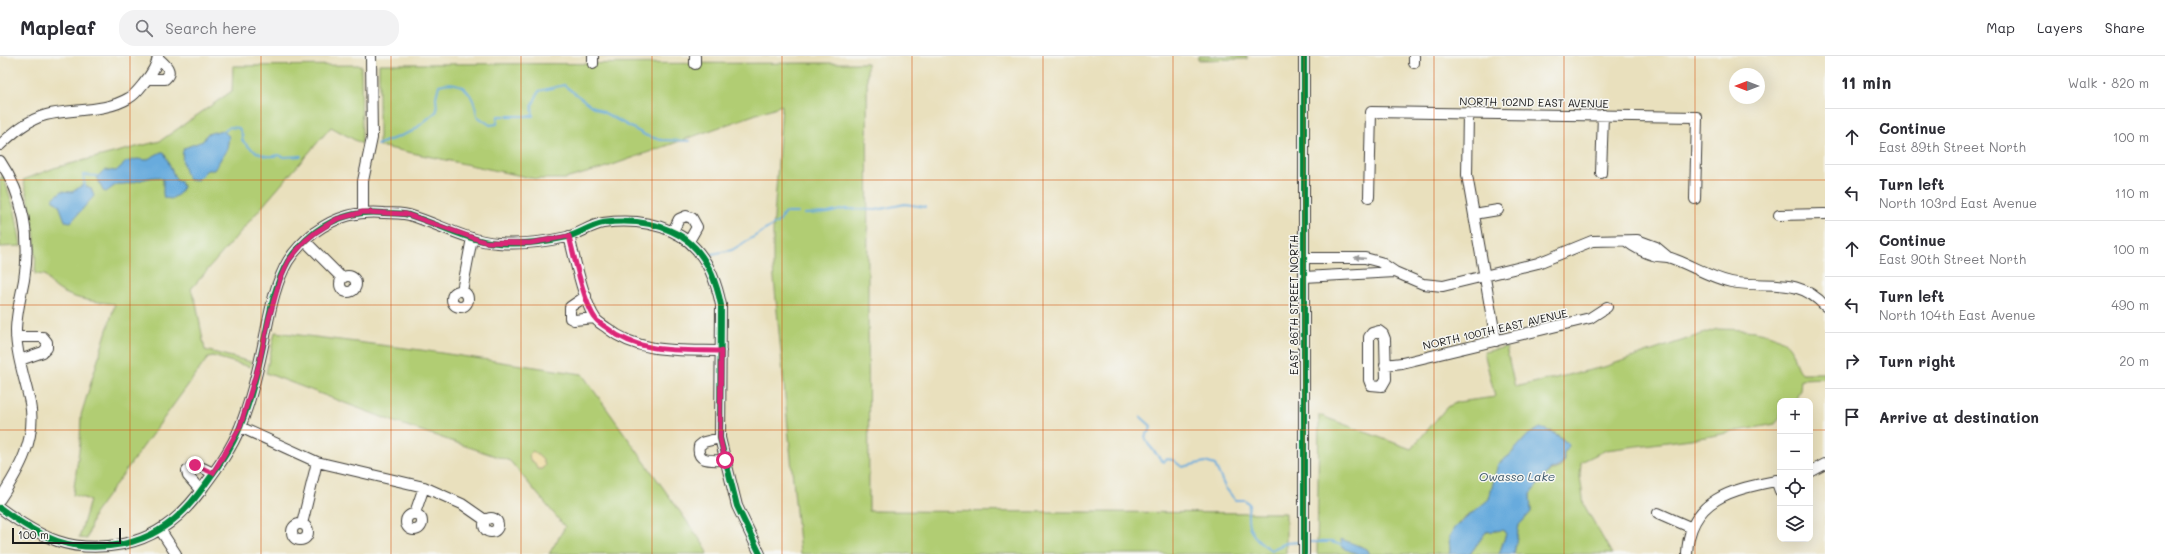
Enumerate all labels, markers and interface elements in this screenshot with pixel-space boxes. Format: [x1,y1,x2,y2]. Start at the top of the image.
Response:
search box [119,10,399,46]
text: Mapleaf [20,15,95,40]
icon: search [133,17,155,39]
text: Search here [165,18,257,38]
text: Map [1986,18,2015,37]
text: Layers [2037,18,2083,37]
text: Share [2105,18,2145,37]
north arrow [1729,68,1765,104]
text: 11 min [1841,71,1891,93]
text: Walk · 820 m [2068,74,2149,91]
street label: NORTH 102ND EAST AVENUE [1459,93,1609,111]
text: Continue [1879,118,1946,138]
icon: ahead [1841,126,1863,148]
text: 100 m [2113,128,2149,145]
text: East 89th Street North [1879,138,2026,155]
text: Turn left [1879,174,1944,194]
icon: left [1841,182,1863,204]
text: 110 m [2115,184,2149,201]
text: North 103rd East Avenue [1879,194,2037,211]
text: Continue [1879,230,1946,250]
street label: EAST 86TH STREET NORTH [1286,235,1301,375]
icon: ahead [1841,238,1863,260]
text: 100 m [2113,240,2149,257]
text: East 90th Street North [1879,250,2026,267]
one-way arrow [1354,255,1366,261]
text: Turn left [1879,286,1944,306]
icon: left [1841,294,1863,316]
text: 490 m [2111,296,2149,313]
street label: NORTH 100TH EAST AVENUE [1421,305,1569,353]
text: North 104th East Avenue [1879,306,2035,323]
icon: right [1841,350,1863,372]
text: Turn right [1879,351,1956,371]
text: 20 m [2119,352,2149,369]
map controls [1777,398,1813,542]
button: + [1777,398,1813,434]
icon: arrive [1841,406,1863,428]
text: Arrive at destination [1879,407,2039,427]
button: − [1777,434,1813,470]
route start [716,451,734,469]
route end [186,456,204,474]
water label: Owasso Lake [1479,468,1555,484]
button: locate [1777,470,1813,506]
button: layers [1777,506,1813,542]
scale bar [12,526,121,545]
text: 100 m [18,527,49,542]

